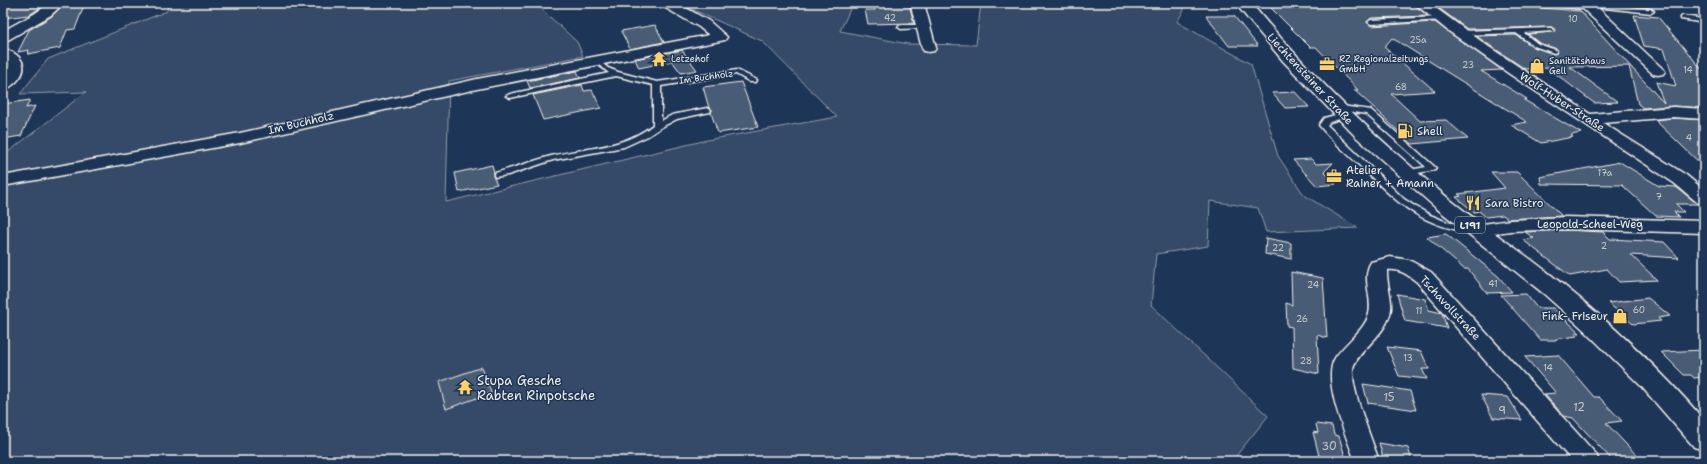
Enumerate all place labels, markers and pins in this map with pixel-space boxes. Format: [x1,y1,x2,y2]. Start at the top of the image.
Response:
temple icon: Letzehof [650,50,668,68]
place label: Letzehof [671,53,710,65]
place label: RZ Regionalzeitungs GmbH [1339,53,1429,75]
office icon: RZ Regionalzeitungs GmbH [1318,55,1336,73]
place label: Sanitätshaus Gell [1549,55,1605,77]
shop icon: Sanitätshaus Gell [1528,57,1546,75]
fuel station icon: Shell [1396,122,1414,140]
place label: Shell [1417,124,1443,139]
place label: Atelier Rainer + Amann [1346,163,1434,191]
office icon: Atelier Rainer + Amann [1325,167,1343,185]
restaurant icon: Sara Bistro [1464,194,1482,212]
place label: Sara Bistro [1485,196,1544,211]
shop icon: Fink- Friseur [1611,307,1629,325]
place label: Fink- Friseur [1542,309,1608,324]
place label: Stupa Gesche Rabten Rinpotsche [477,372,595,404]
temple icon: Stupa Gesche Rabten Rinpotsche [456,378,474,396]

